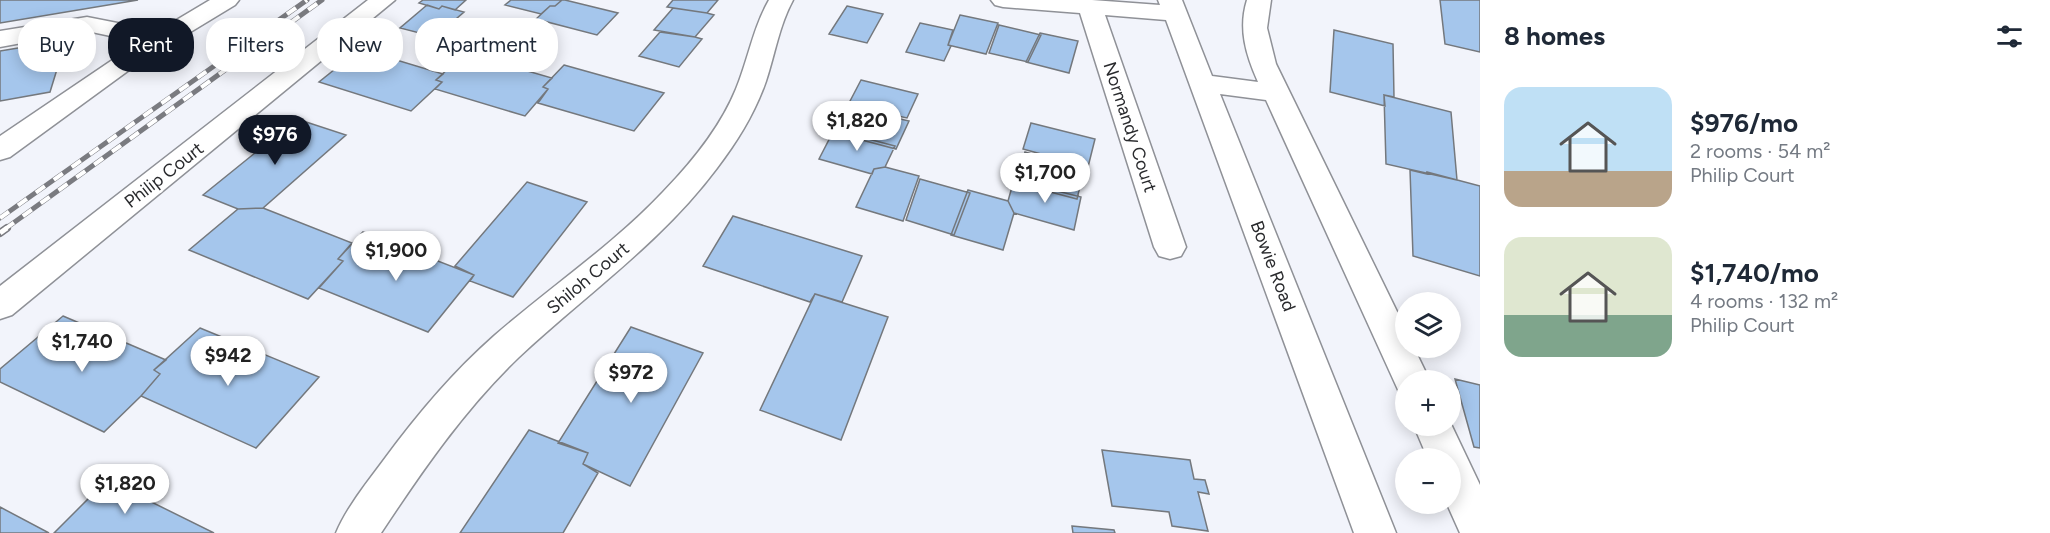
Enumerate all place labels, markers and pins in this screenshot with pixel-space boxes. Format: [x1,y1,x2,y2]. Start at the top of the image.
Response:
pin: $1,820 [808,101,906,152]
pin: $976 [239,115,311,166]
pin: $1,700 [996,153,1094,204]
pin: $1,900 [347,231,445,282]
pin: $1,740 [33,322,131,373]
pin: $942 [192,336,264,387]
pin: $972 [595,353,667,404]
pin: $1,820 [76,464,174,515]

